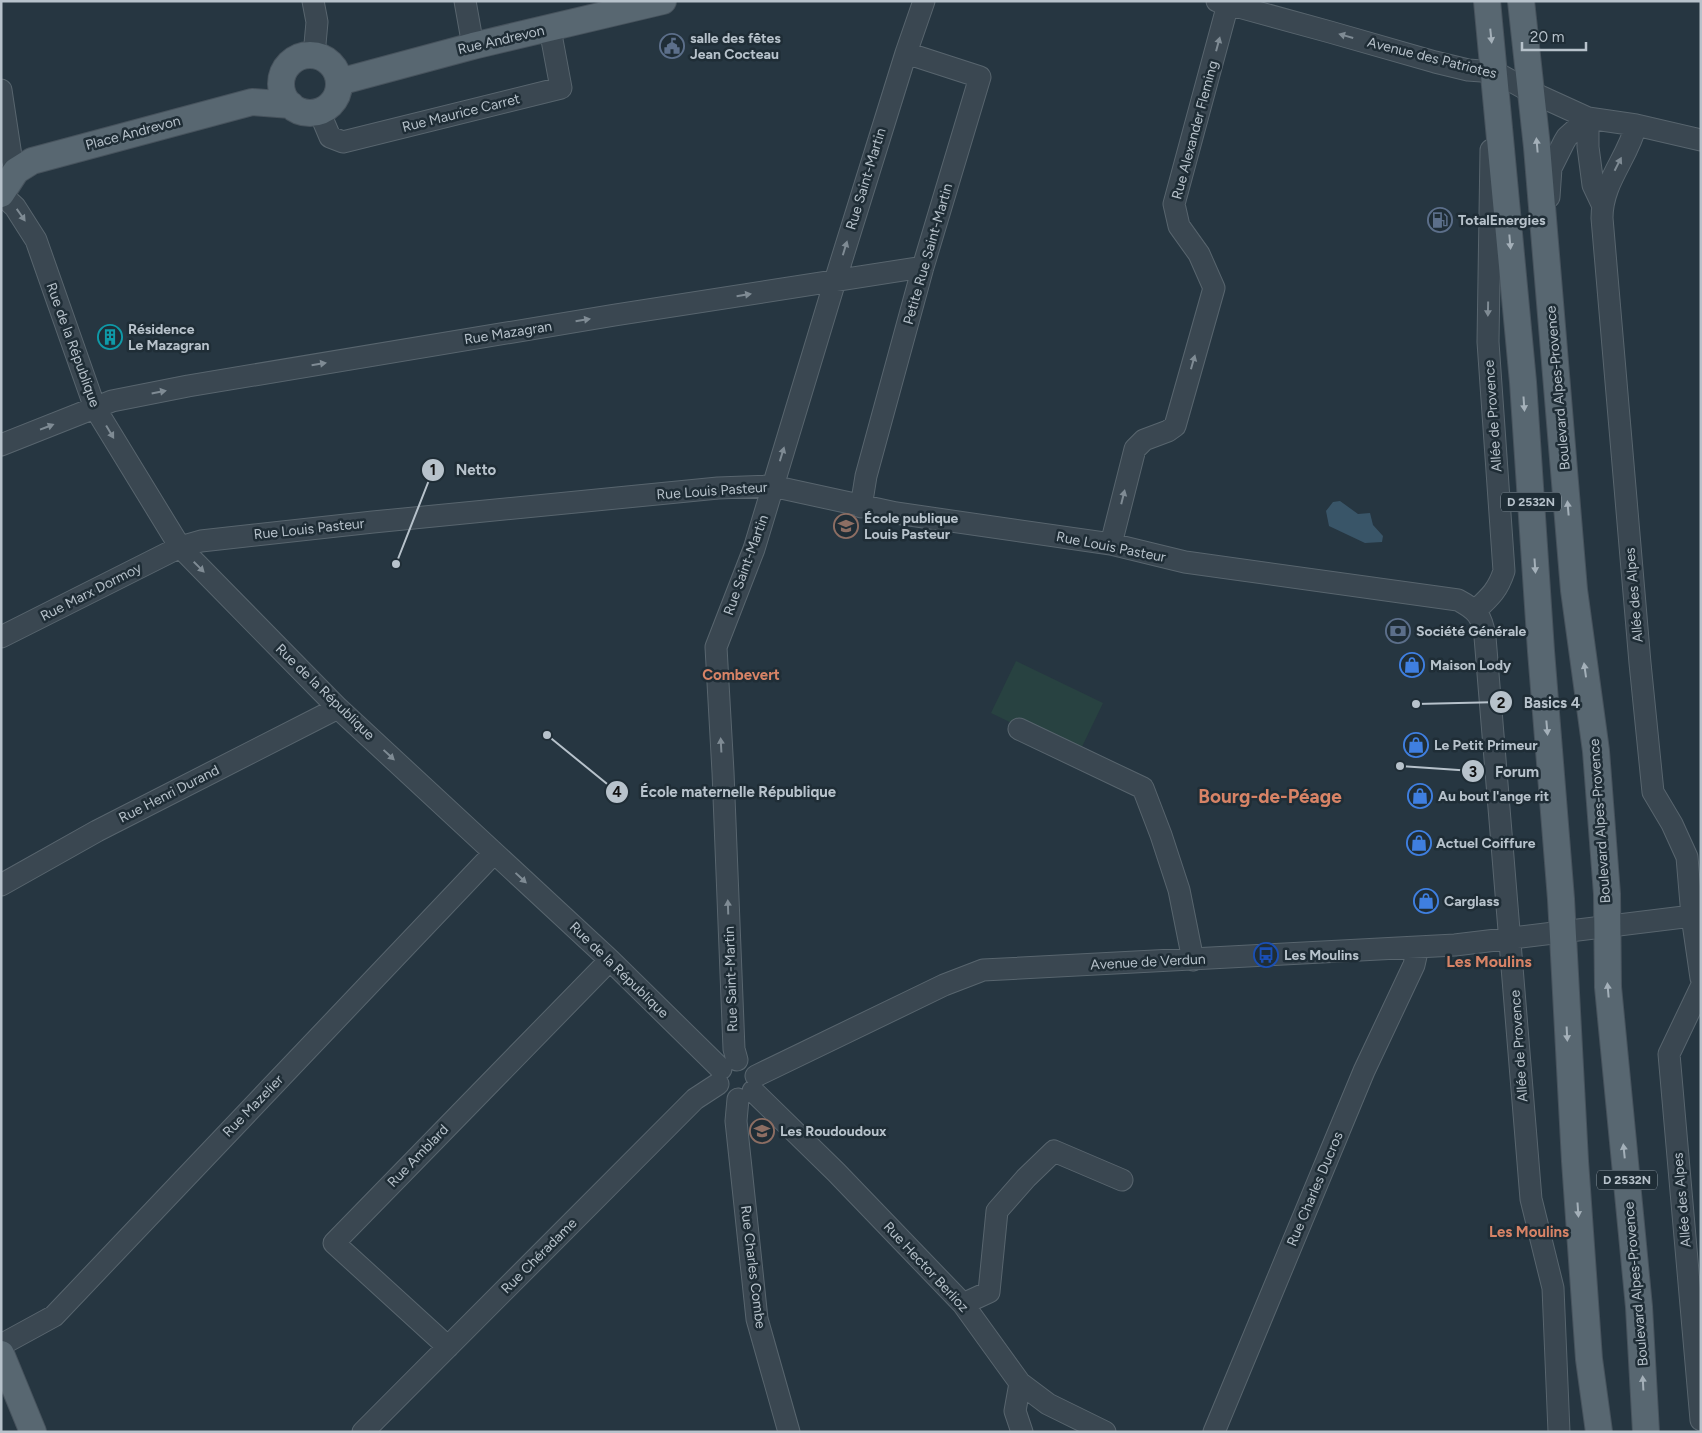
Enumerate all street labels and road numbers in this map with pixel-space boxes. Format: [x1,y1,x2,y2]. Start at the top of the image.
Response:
street label: Rue Andrevon [456,22,546,58]
street label: Avenue des Patriotes [1366,34,1498,82]
street label: Rue Alexander Fleming [1168,59,1222,201]
street label: Rue Maurice Carret [400,90,522,136]
street label: Place Andrevon [84,112,183,154]
street label: Rue Saint-Martin [842,126,890,232]
street label: Petite Rue Saint-Martin [900,181,956,327]
street label: Rue de la République [43,280,104,410]
street label: Boulevard Alpes-Provence [1542,305,1574,471]
street label: Rue Mazagran [463,318,553,348]
street label: Allée de Provence [1481,359,1505,473]
street label: Rue Louis Pasteur [656,479,768,503]
road number: D 2532N [1501,492,1561,512]
street label: Rue Saint-Martin [720,512,772,618]
street label: Rue Louis Pasteur [253,515,365,543]
street label: Rue Louis Pasteur [1055,528,1167,566]
street label: Allée des Alpes [1621,547,1647,643]
street label: Rue Marx Dormoy [38,559,145,625]
street label: Rue de la République [272,640,378,744]
street label: Boulevard Alpes-Provence [1586,738,1614,904]
street label: Rue Henri Durand [116,761,222,827]
street label: Rue de la République [566,918,672,1022]
street label: Rue Saint-Martin [721,926,741,1032]
street label: Avenue de Verdun [1090,950,1206,974]
street label: Allée de Provence [1507,989,1531,1103]
street label: Rue Mazelier [219,1071,287,1141]
street label: Rue Amblard [384,1121,452,1191]
street label: Rue Charles Ducros [1283,1129,1347,1249]
street label: Allée des Alpes [1669,1152,1695,1248]
road number: D 2532N [1597,1170,1657,1190]
street label: Boulevard Alpes-Provence [1620,1201,1652,1367]
street label: Rue Charles Combe [737,1204,769,1330]
street label: Rue Chéradame [498,1214,581,1297]
street label: Rue Hector Berlioz [880,1218,972,1316]

